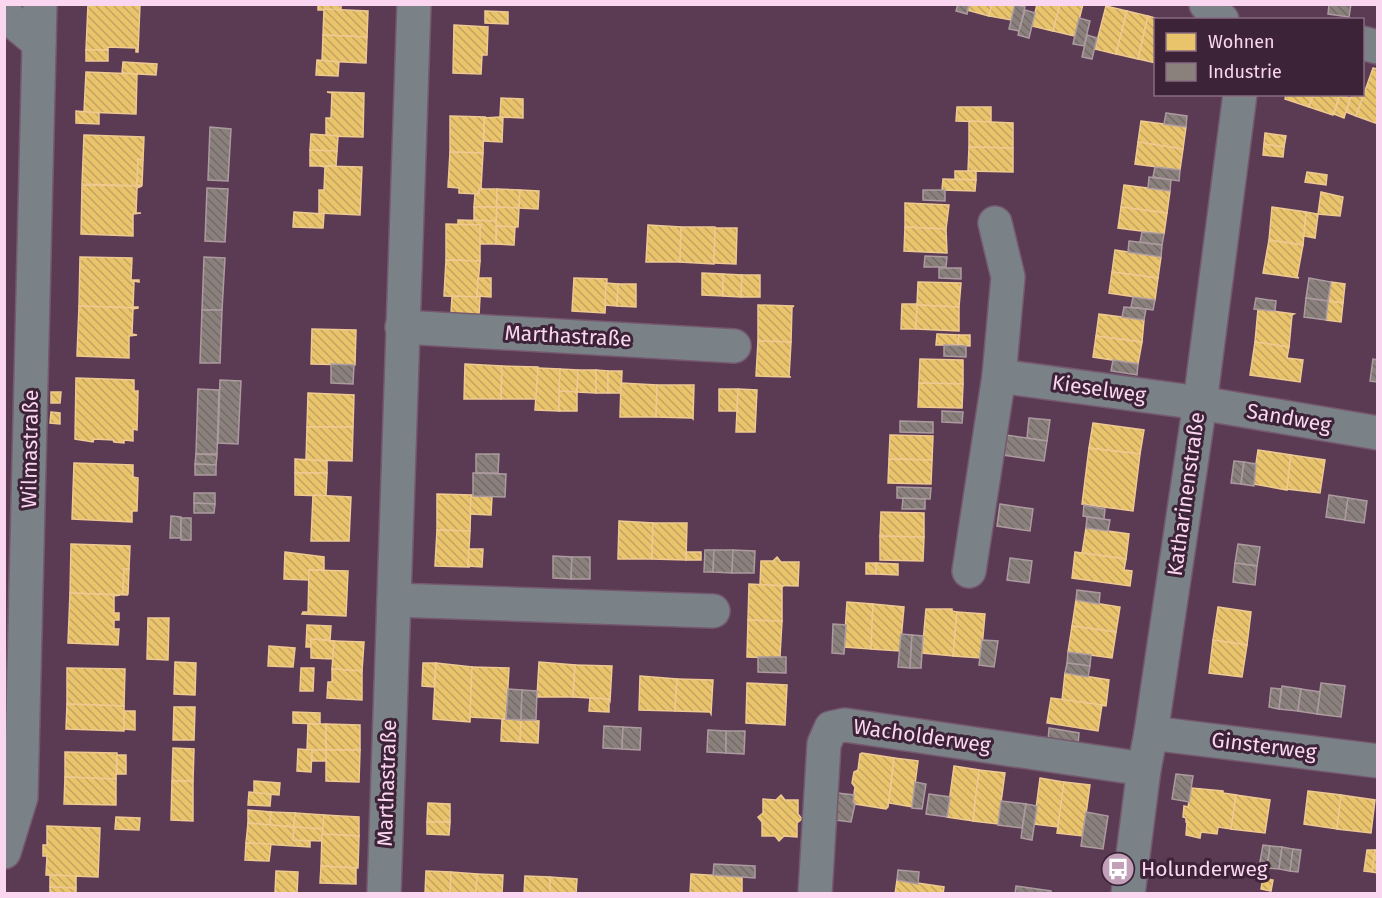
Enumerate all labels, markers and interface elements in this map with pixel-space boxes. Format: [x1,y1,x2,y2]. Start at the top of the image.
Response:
legend [1154,18,1364,96]
text: Wohnen [1208,31,1275,53]
text: Industrie [1208,61,1282,83]
street label: Marthastraße [504,320,632,352]
street label: Kieselweg [1050,370,1148,408]
street label: Wilmastraße [16,389,44,509]
street label: Sandweg [1245,398,1333,438]
street label: Katharinenstraße [1162,410,1210,578]
street label: Wacholderweg [852,714,992,759]
street label: Marthastraße [372,719,402,847]
street label: Ginsterweg [1210,727,1318,765]
bus stop icon: Holunderweg [1100,851,1136,887]
place label: Holunderweg [1141,856,1268,882]

